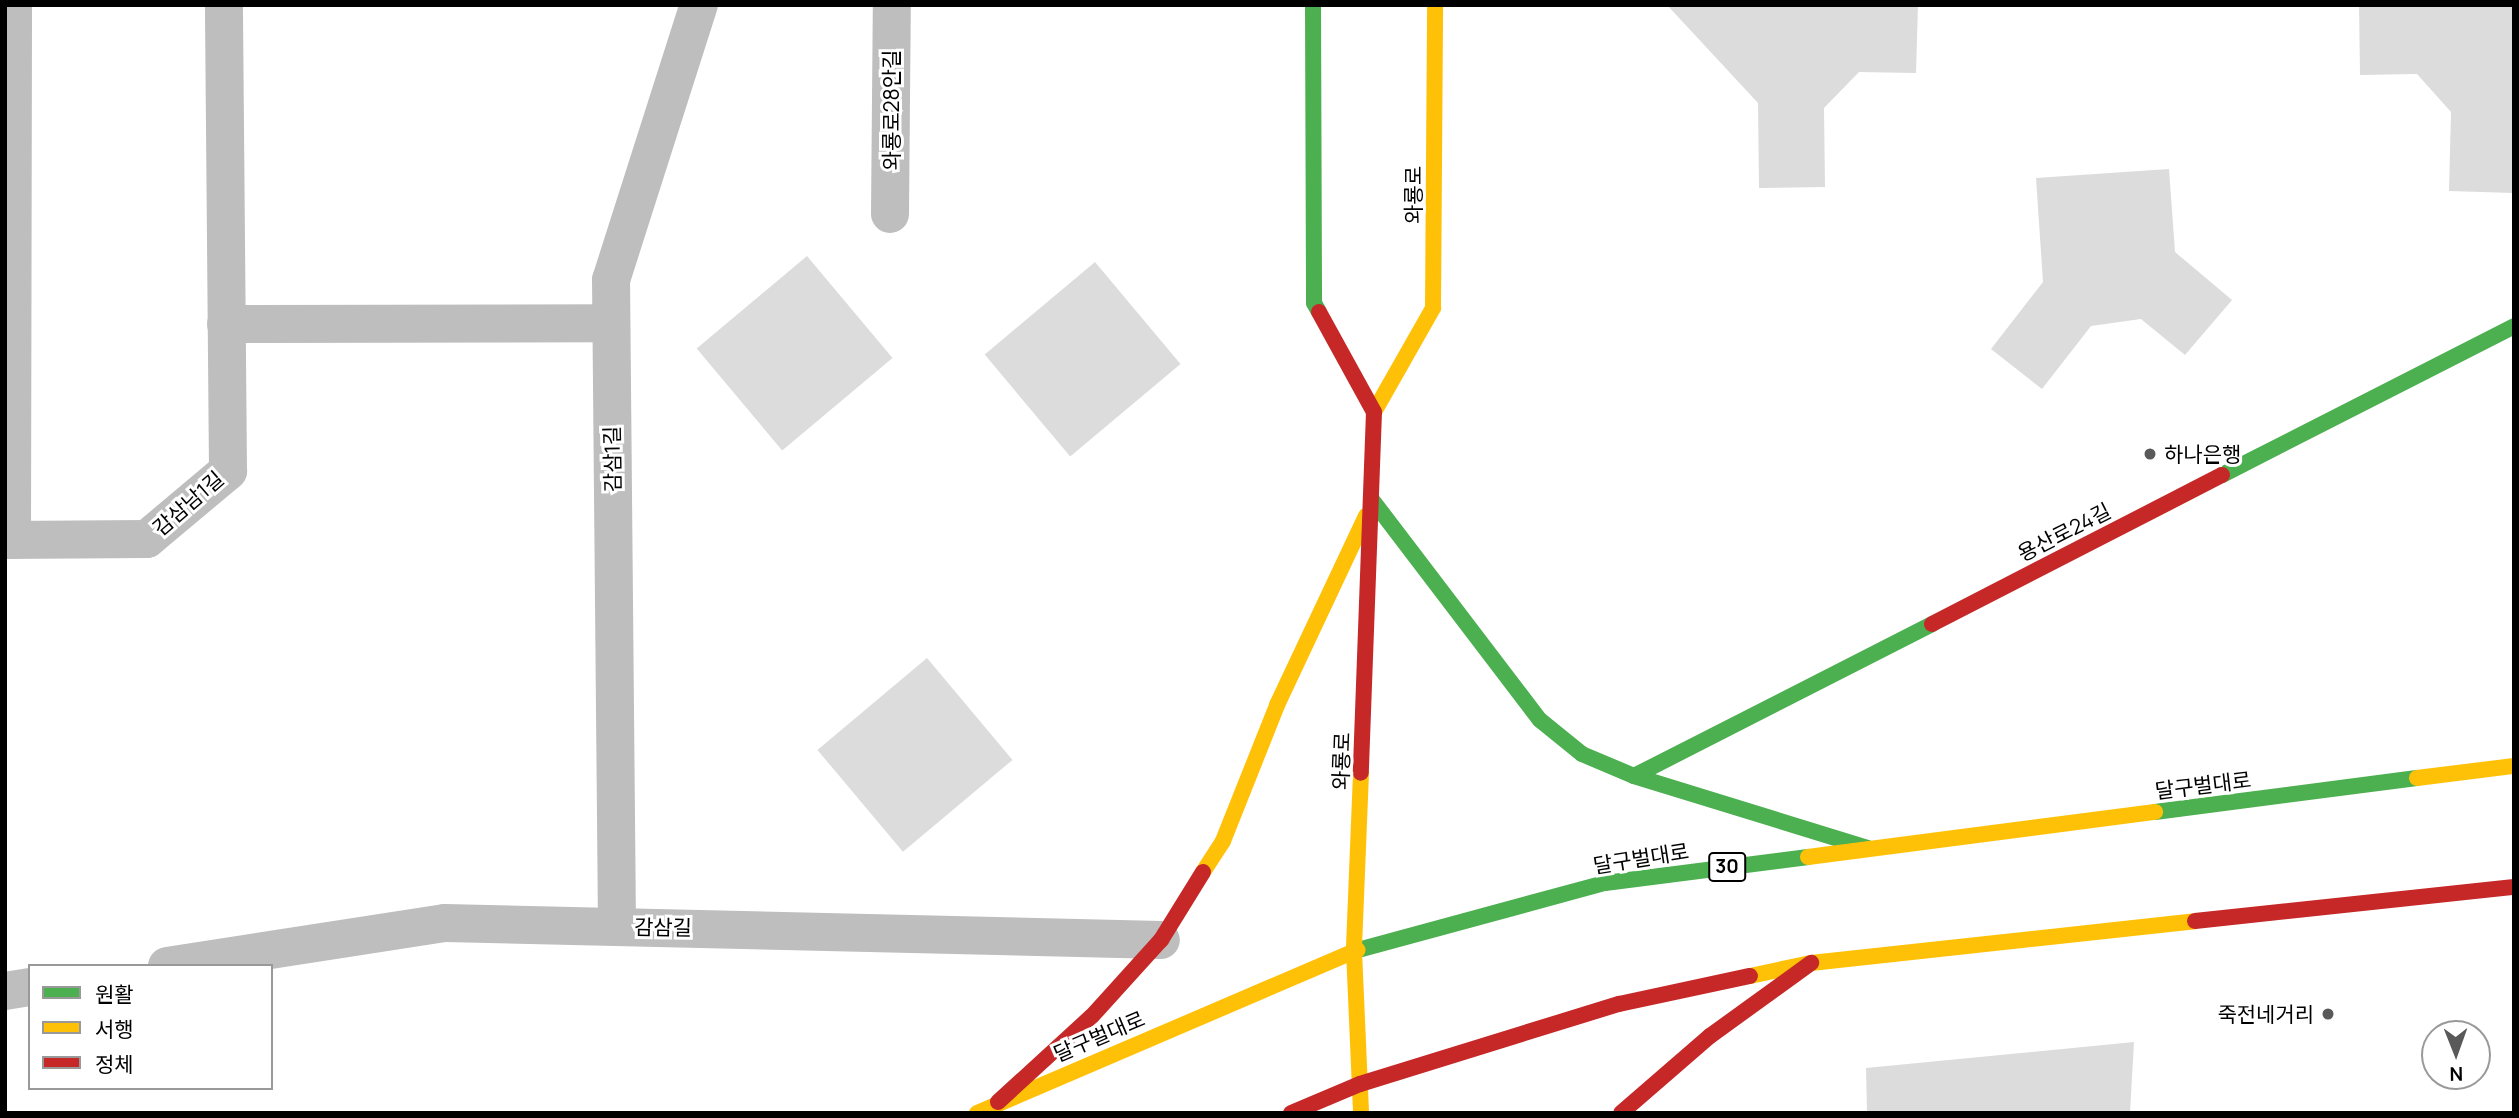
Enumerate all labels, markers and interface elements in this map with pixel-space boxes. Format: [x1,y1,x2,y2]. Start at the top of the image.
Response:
street label: 와룡로28안길 [878,50,904,170]
street label: 와룡로 [1400,166,1426,224]
street label: 감삼1길 [599,426,625,492]
place label: 하나은행 [2164,441,2241,467]
marker: 하나은행 [2142,446,2158,462]
street label: 감삼남1길 [147,465,229,541]
street label: 용산로24길 [2013,498,2115,566]
street label: 와룡로 [1327,732,1355,790]
street label: 달구벌대로 [2154,767,2252,803]
street label: 달구벌대로 [1591,838,1691,878]
road number: 30 [1708,852,1746,882]
street label: 감삼길 [634,914,692,940]
legend [28,964,273,1090]
text: 원활 [95,980,134,1008]
place label: 죽전네거리 [2217,1001,2314,1027]
street label: 달구벌대로 [1050,1006,1148,1066]
marker: 죽전네거리 [2320,1006,2336,1022]
text: 서행 [95,1015,134,1043]
north arrow [2421,1020,2491,1090]
text: 정체 [95,1050,134,1078]
text: N [2449,1061,2463,1087]

